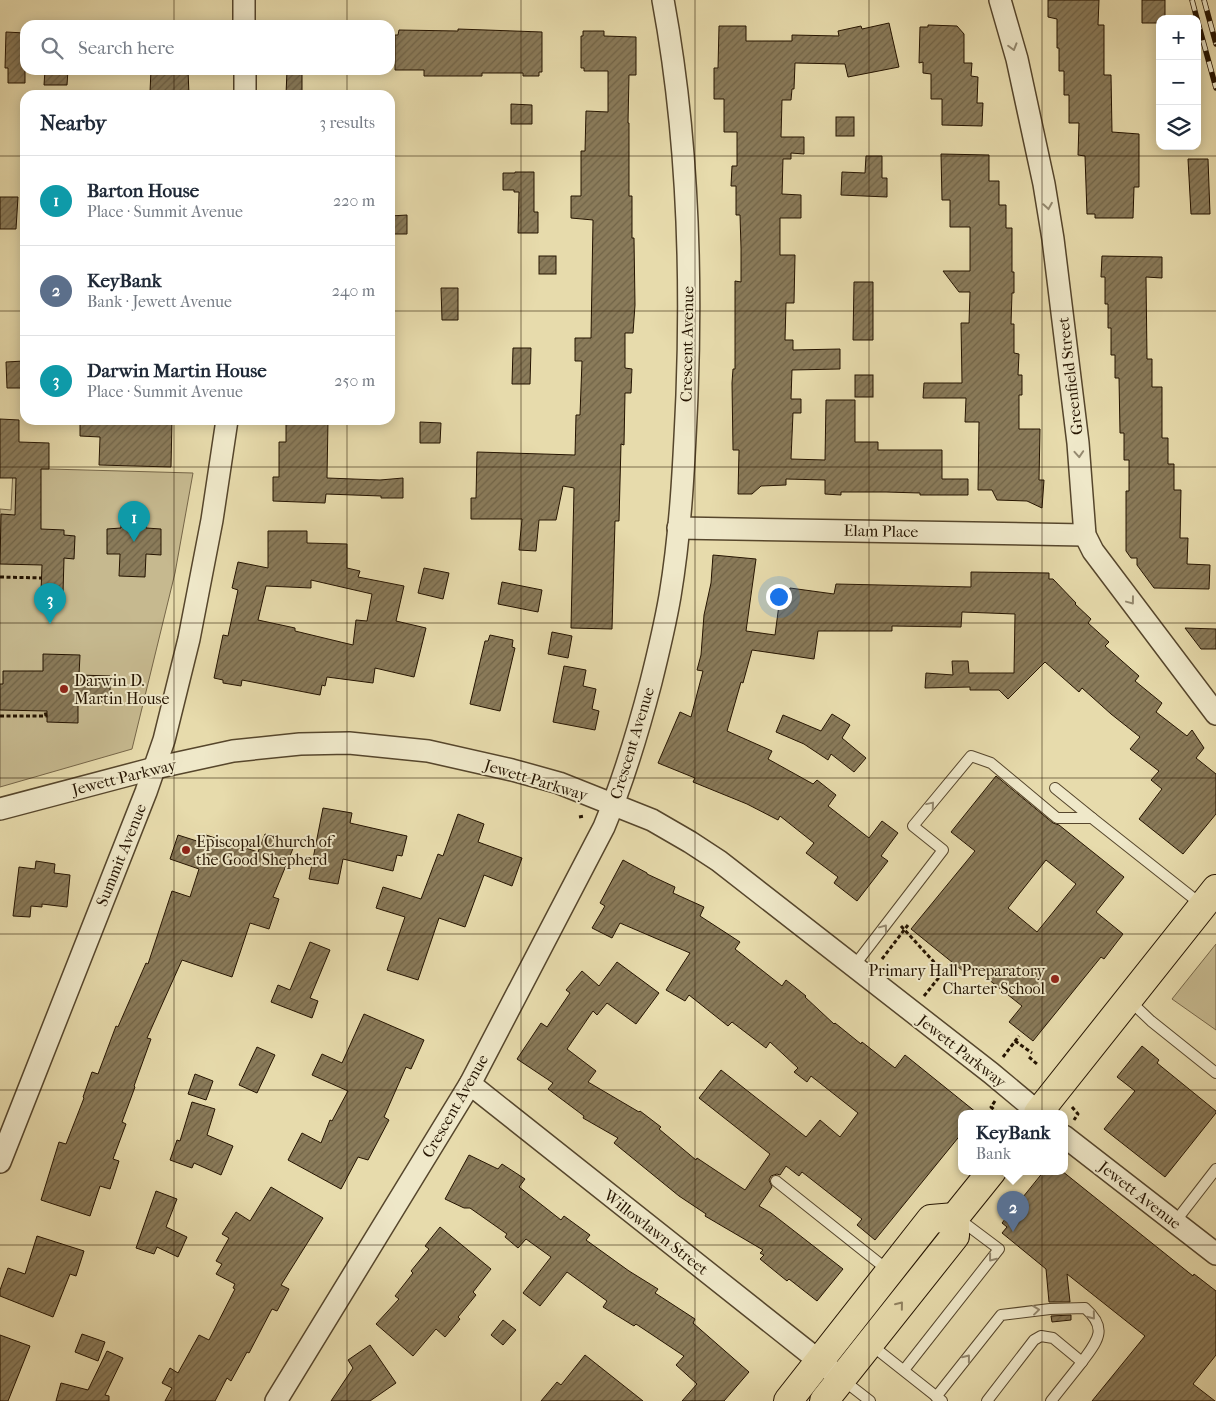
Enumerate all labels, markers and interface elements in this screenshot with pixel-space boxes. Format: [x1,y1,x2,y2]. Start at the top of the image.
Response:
map controls [1156,15,1201,150]
button: + [1156,15,1201,60]
search box [20,20,395,75]
icon: search [38,34,66,62]
text: Search here [78,37,174,59]
one-way arrow [1008,42,1018,51]
button: − [1156,60,1201,105]
button: layers [1156,105,1201,150]
text: Nearby [40,111,106,135]
text: 3 results [319,113,375,132]
text: Barton House [87,180,199,202]
text: 1 [53,191,59,210]
text: 220 m [333,191,375,210]
one-way arrow [1042,201,1052,210]
text: Place · Summit Avenue [87,202,243,221]
text: KeyBank [87,270,162,292]
text: 2 [52,281,60,300]
text: 240 m [332,281,375,300]
street label: Crescent Avenue [676,286,698,402]
text: Bank · Jewett Avenue [87,292,232,311]
street label: Greenfield Street [1053,316,1087,436]
text: Darwin Martin House [87,360,267,382]
text: 3 [53,371,59,390]
text: 250 m [334,371,375,390]
text: Place · Summit Avenue [87,382,243,401]
one-way arrow [1074,450,1085,458]
pin: 1 [118,501,150,542]
street label: Elam Place [843,521,919,541]
pin: 3 [34,583,66,624]
your location [766,584,792,610]
one-way arrow [1125,595,1133,604]
place label: Darwin D. Martin House [74,671,169,708]
marker: Darwin D. Martin House [58,683,70,695]
street label: Crescent Avenue [606,685,658,801]
street label: Jewett Parkway [68,755,179,800]
street label: Jewett Parkway [480,755,590,805]
street label: Summit Avenue [92,801,150,909]
one-way arrow [925,802,933,811]
place label: Episcopal Church of the Good Shepherd [196,832,336,869]
marker: Episcopal Church of the Good Shepherd [180,844,192,856]
one-way arrow [879,925,887,934]
place label: Primary Hall Preparatory Charter School [868,961,1046,998]
marker: Primary Hall Preparatory Charter School [1049,973,1061,985]
street label: Jewett Parkway [912,1009,1010,1092]
street label: Crescent Avenue [418,1051,492,1161]
popup [958,1110,1068,1175]
text: KeyBank [976,1122,1050,1144]
text: Bank [976,1144,1011,1163]
street label: Jewett Avenue [1093,1156,1185,1233]
street label: Willowlawn Street [599,1185,712,1279]
pin: 2 [997,1191,1029,1232]
one-way arrow [988,1253,997,1262]
one-way arrow [895,1302,903,1311]
one-way arrow [1031,1306,1040,1316]
one-way arrow [1087,1310,1095,1319]
one-way arrow [961,1355,969,1364]

